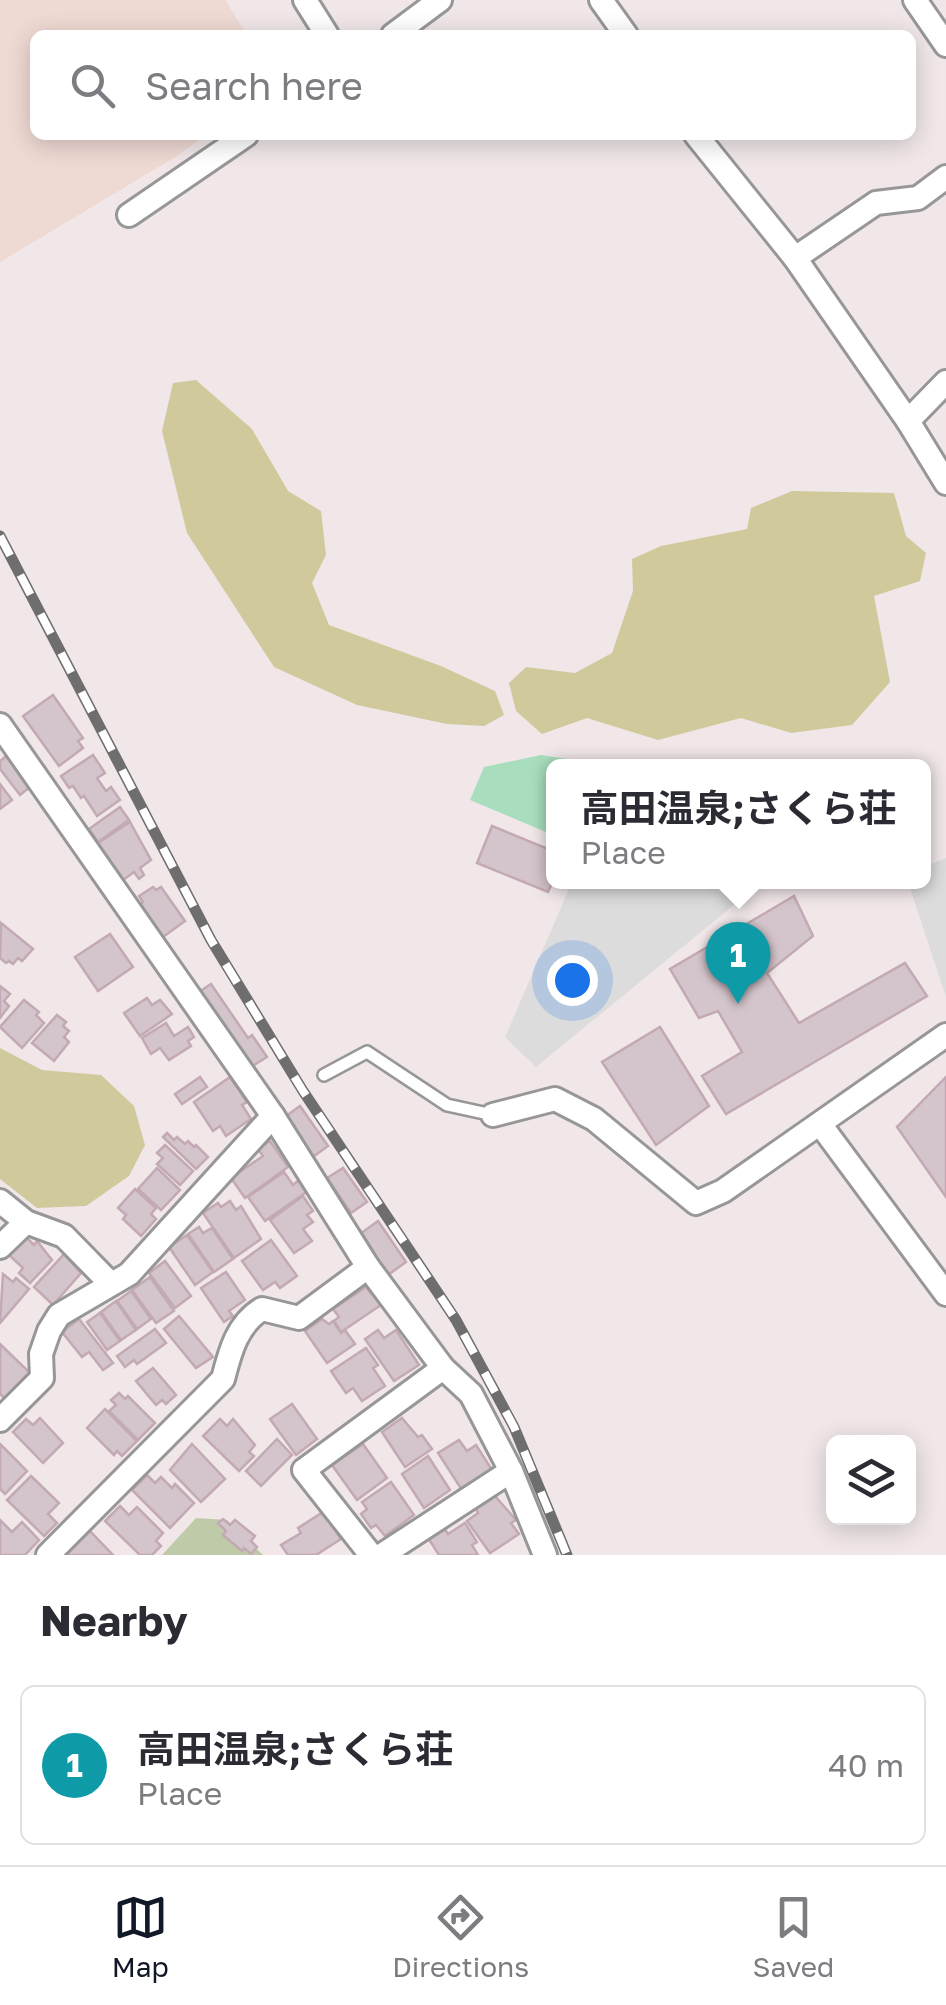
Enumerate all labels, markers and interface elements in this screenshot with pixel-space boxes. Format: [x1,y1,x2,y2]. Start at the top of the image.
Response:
search box [30,30,916,140]
icon: search [65,58,120,113]
text: Search here [145,63,363,108]
popup [546,759,931,889]
text: 高田温泉;さくら荘 [580,785,897,830]
text: Place [580,833,666,871]
pin: 1 [706,922,770,1004]
your location [547,955,598,1006]
map controls [826,1435,916,1525]
button: layers [826,1435,916,1525]
text: Nearby [40,1595,188,1645]
text: 高田温泉;さくら荘 [137,1726,453,1771]
text: 1 [66,1746,83,1784]
text: 40 m [828,1746,904,1784]
text: Place [137,1774,222,1812]
tab: Map [112,1890,169,1983]
tab: Directions [392,1890,529,1983]
tab: Saved [752,1890,834,1983]

